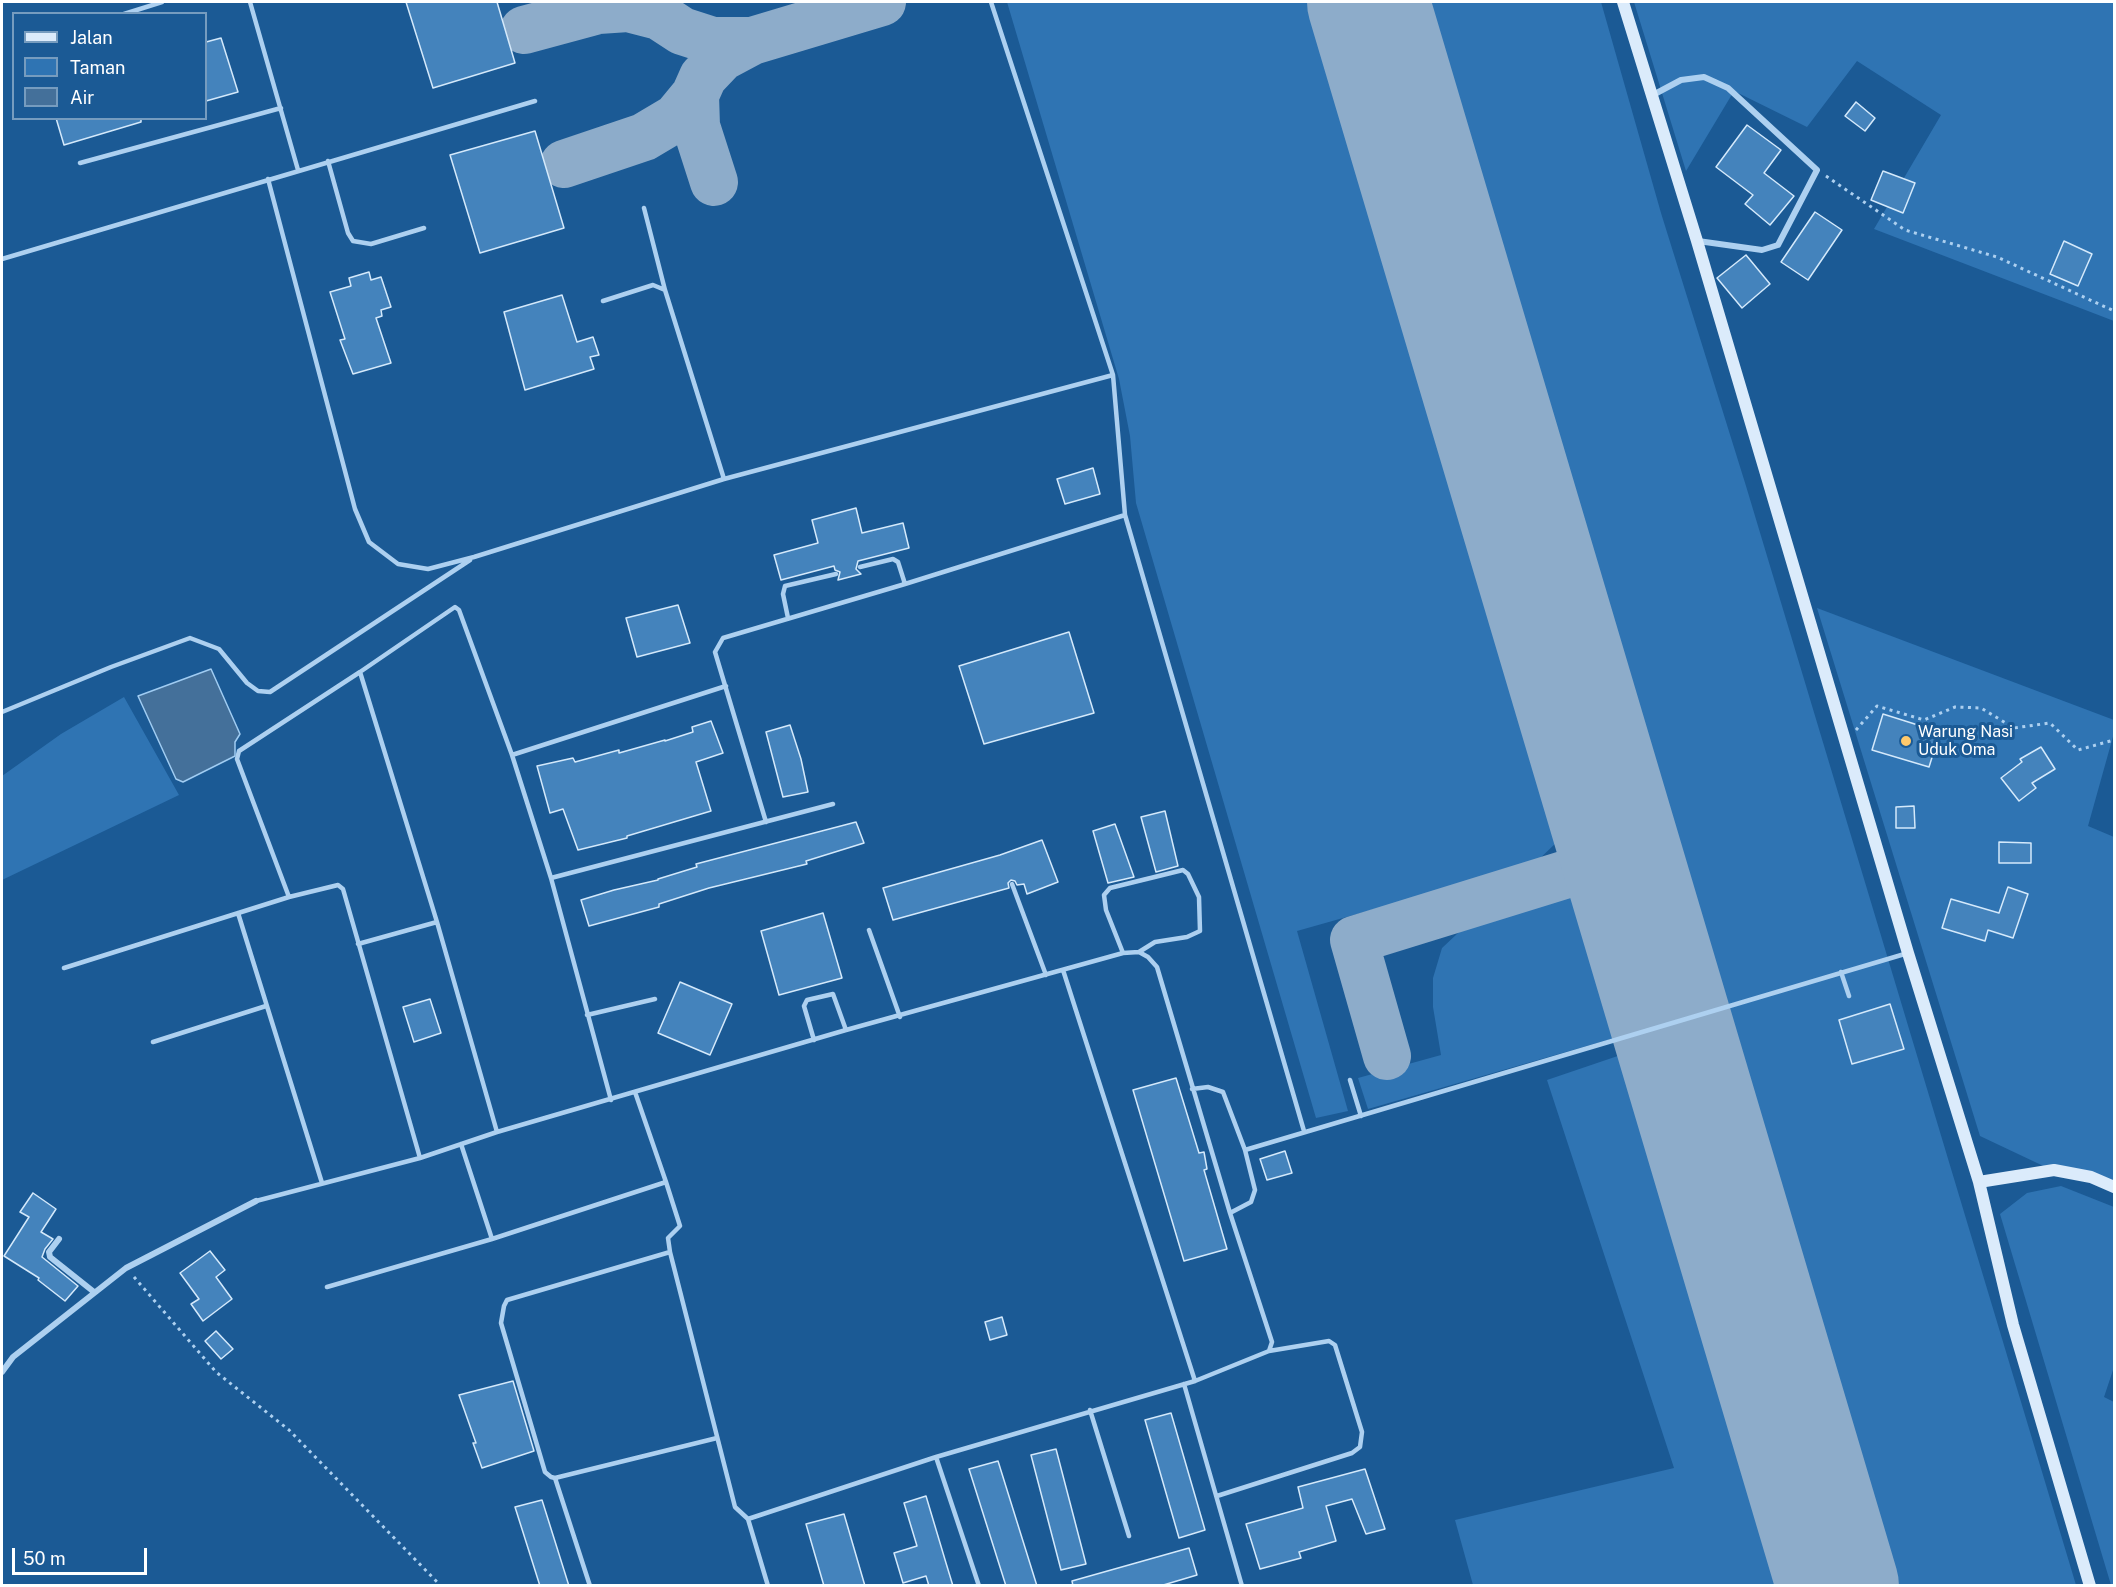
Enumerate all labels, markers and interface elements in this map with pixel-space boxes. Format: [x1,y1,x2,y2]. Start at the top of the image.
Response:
legend [12,12,207,120]
text: Jalan [70,27,113,48]
text: Taman [70,57,125,78]
text: Air [70,87,94,108]
place label: Warung Nasi Uduk Oma [1918,722,2013,760]
marker: Warung Nasi Uduk Oma [1899,734,1913,748]
scale bar [15,1536,150,1574]
text: 50 m [23,1548,66,1569]

